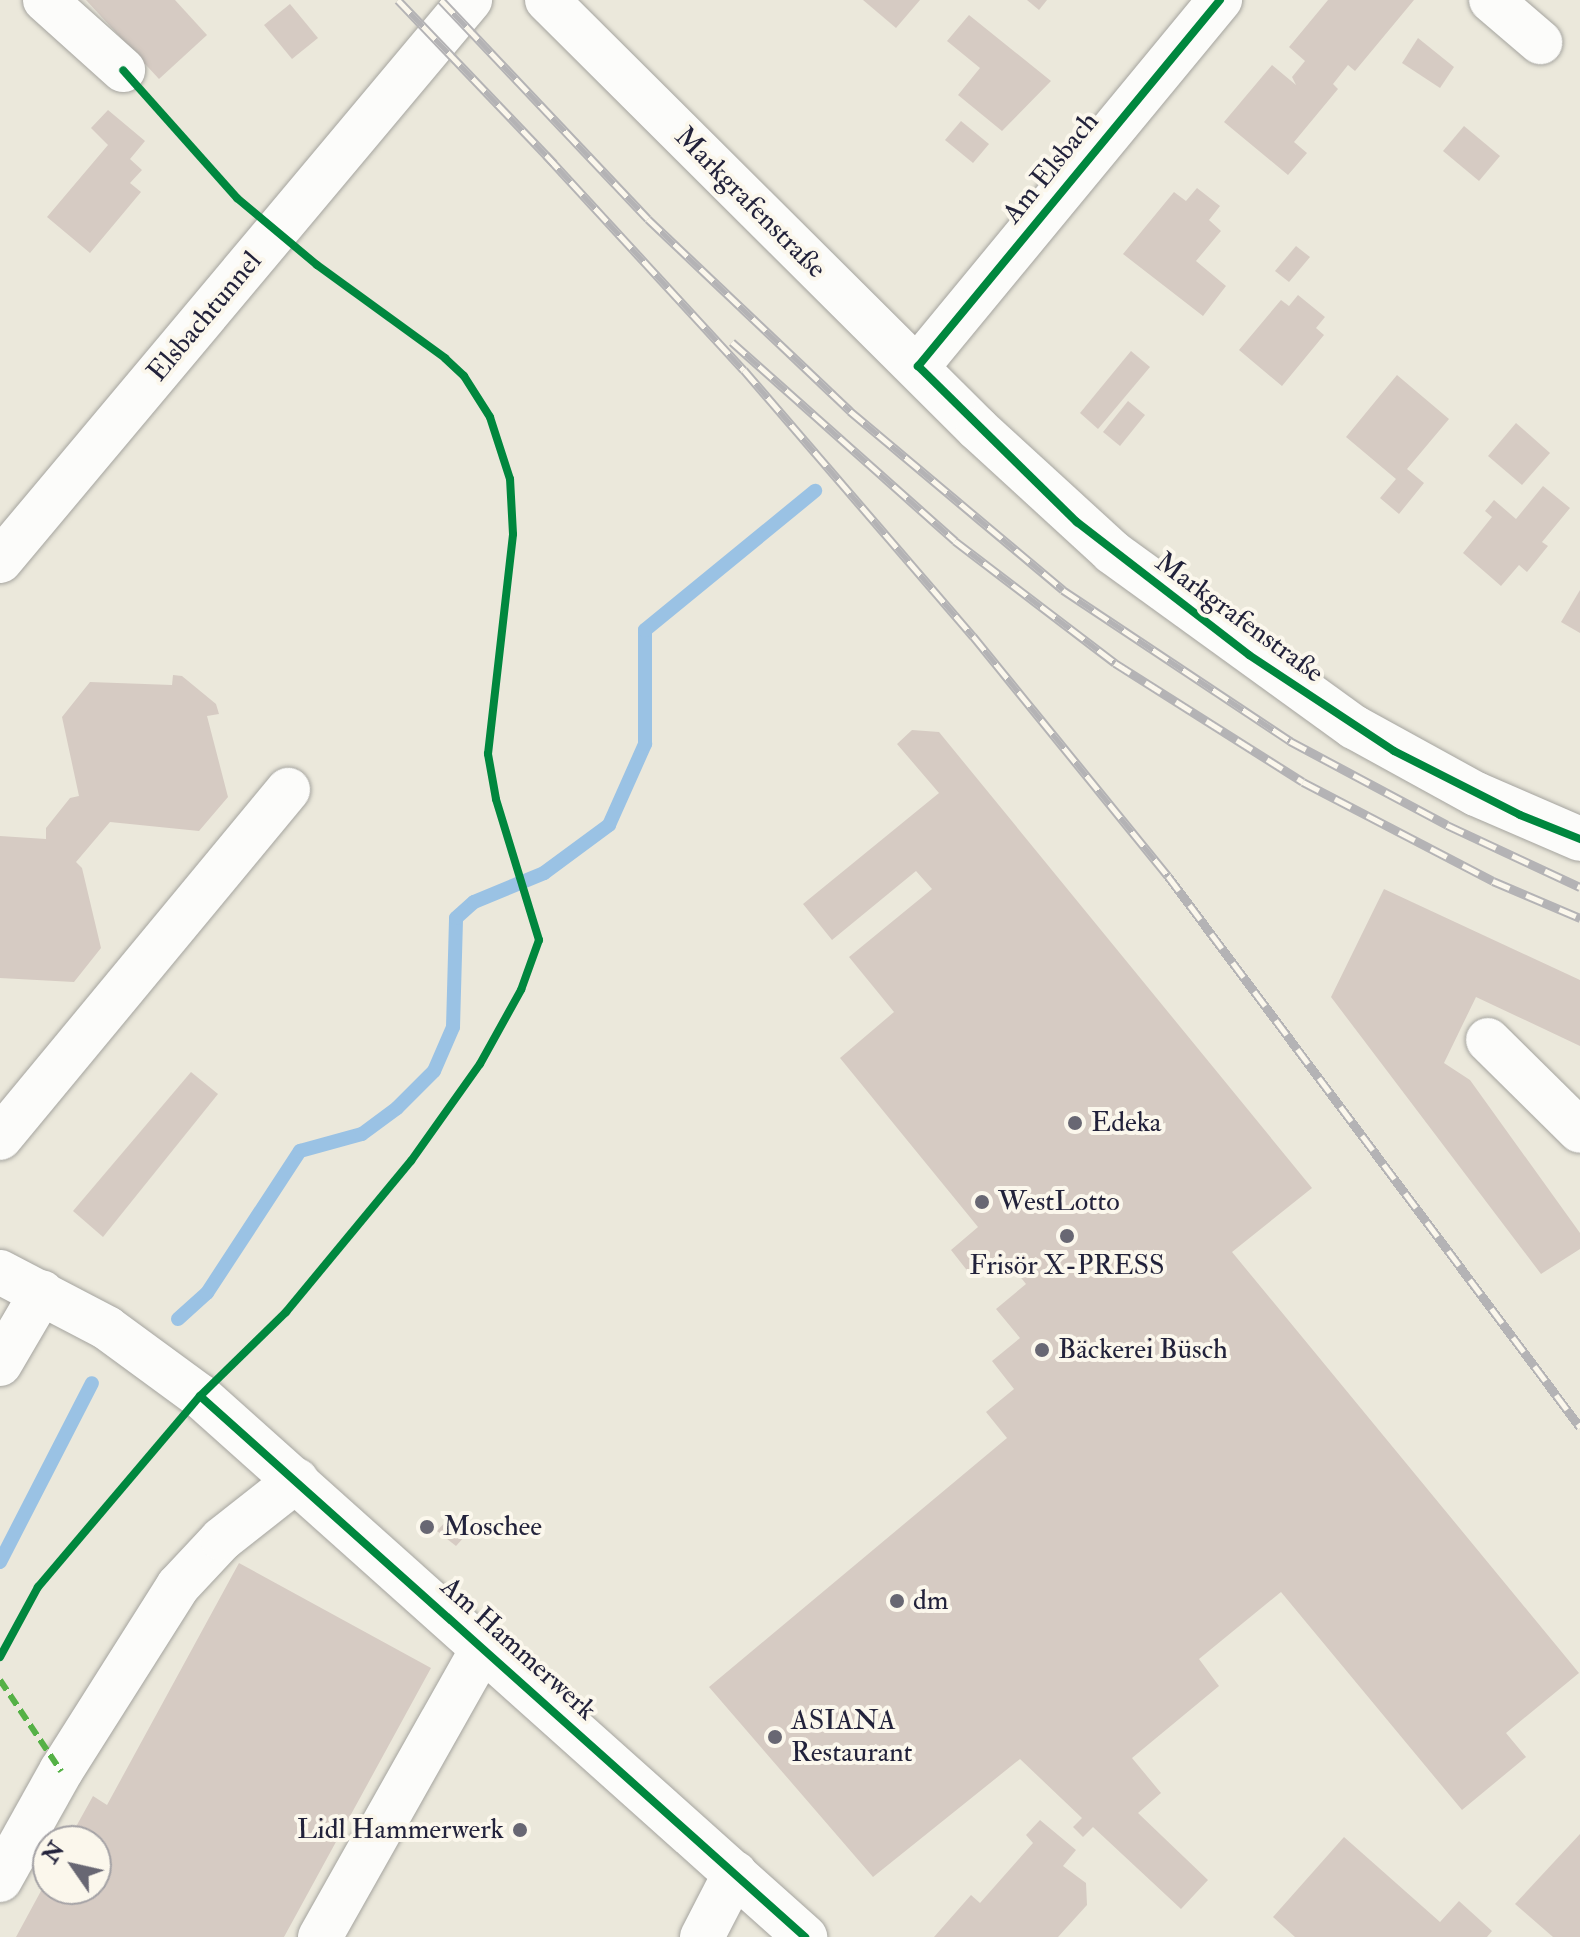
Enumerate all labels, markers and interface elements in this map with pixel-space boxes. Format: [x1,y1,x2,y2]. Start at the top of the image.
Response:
street label: Am Elsbach [996,106,1106,230]
street label: Markgrafenstraße [667,120,833,286]
street label: Elsbachtunnel [141,245,269,389]
street label: Markgrafenstraße [1148,546,1330,690]
place label: Edeka [1091,1106,1161,1140]
marker: Edeka [1066,1114,1084,1132]
place label: WestLotto [998,1185,1120,1219]
marker: WestLotto [973,1193,991,1211]
marker: Frisör X-PRESS [1058,1227,1076,1245]
place label: Frisör X-PRESS [969,1249,1165,1283]
place label: Bäckerei Büsch [1058,1333,1228,1367]
marker: Bäckerei Büsch [1033,1341,1051,1359]
place label: Moschee [443,1510,542,1544]
marker: Moschee [418,1518,436,1536]
street label: Am Hammerwerk [433,1570,603,1728]
place label: dm [913,1584,949,1618]
marker: dm [888,1592,906,1610]
place label: ASIANA Restaurant [791,1704,913,1770]
marker: ASIANA Restaurant [766,1728,784,1746]
place label: Lidl Hammerwerk [297,1813,504,1847]
marker: Lidl Hammerwerk [511,1821,529,1839]
north arrow [32,1825,112,1905]
text: N [37,1837,71,1869]

